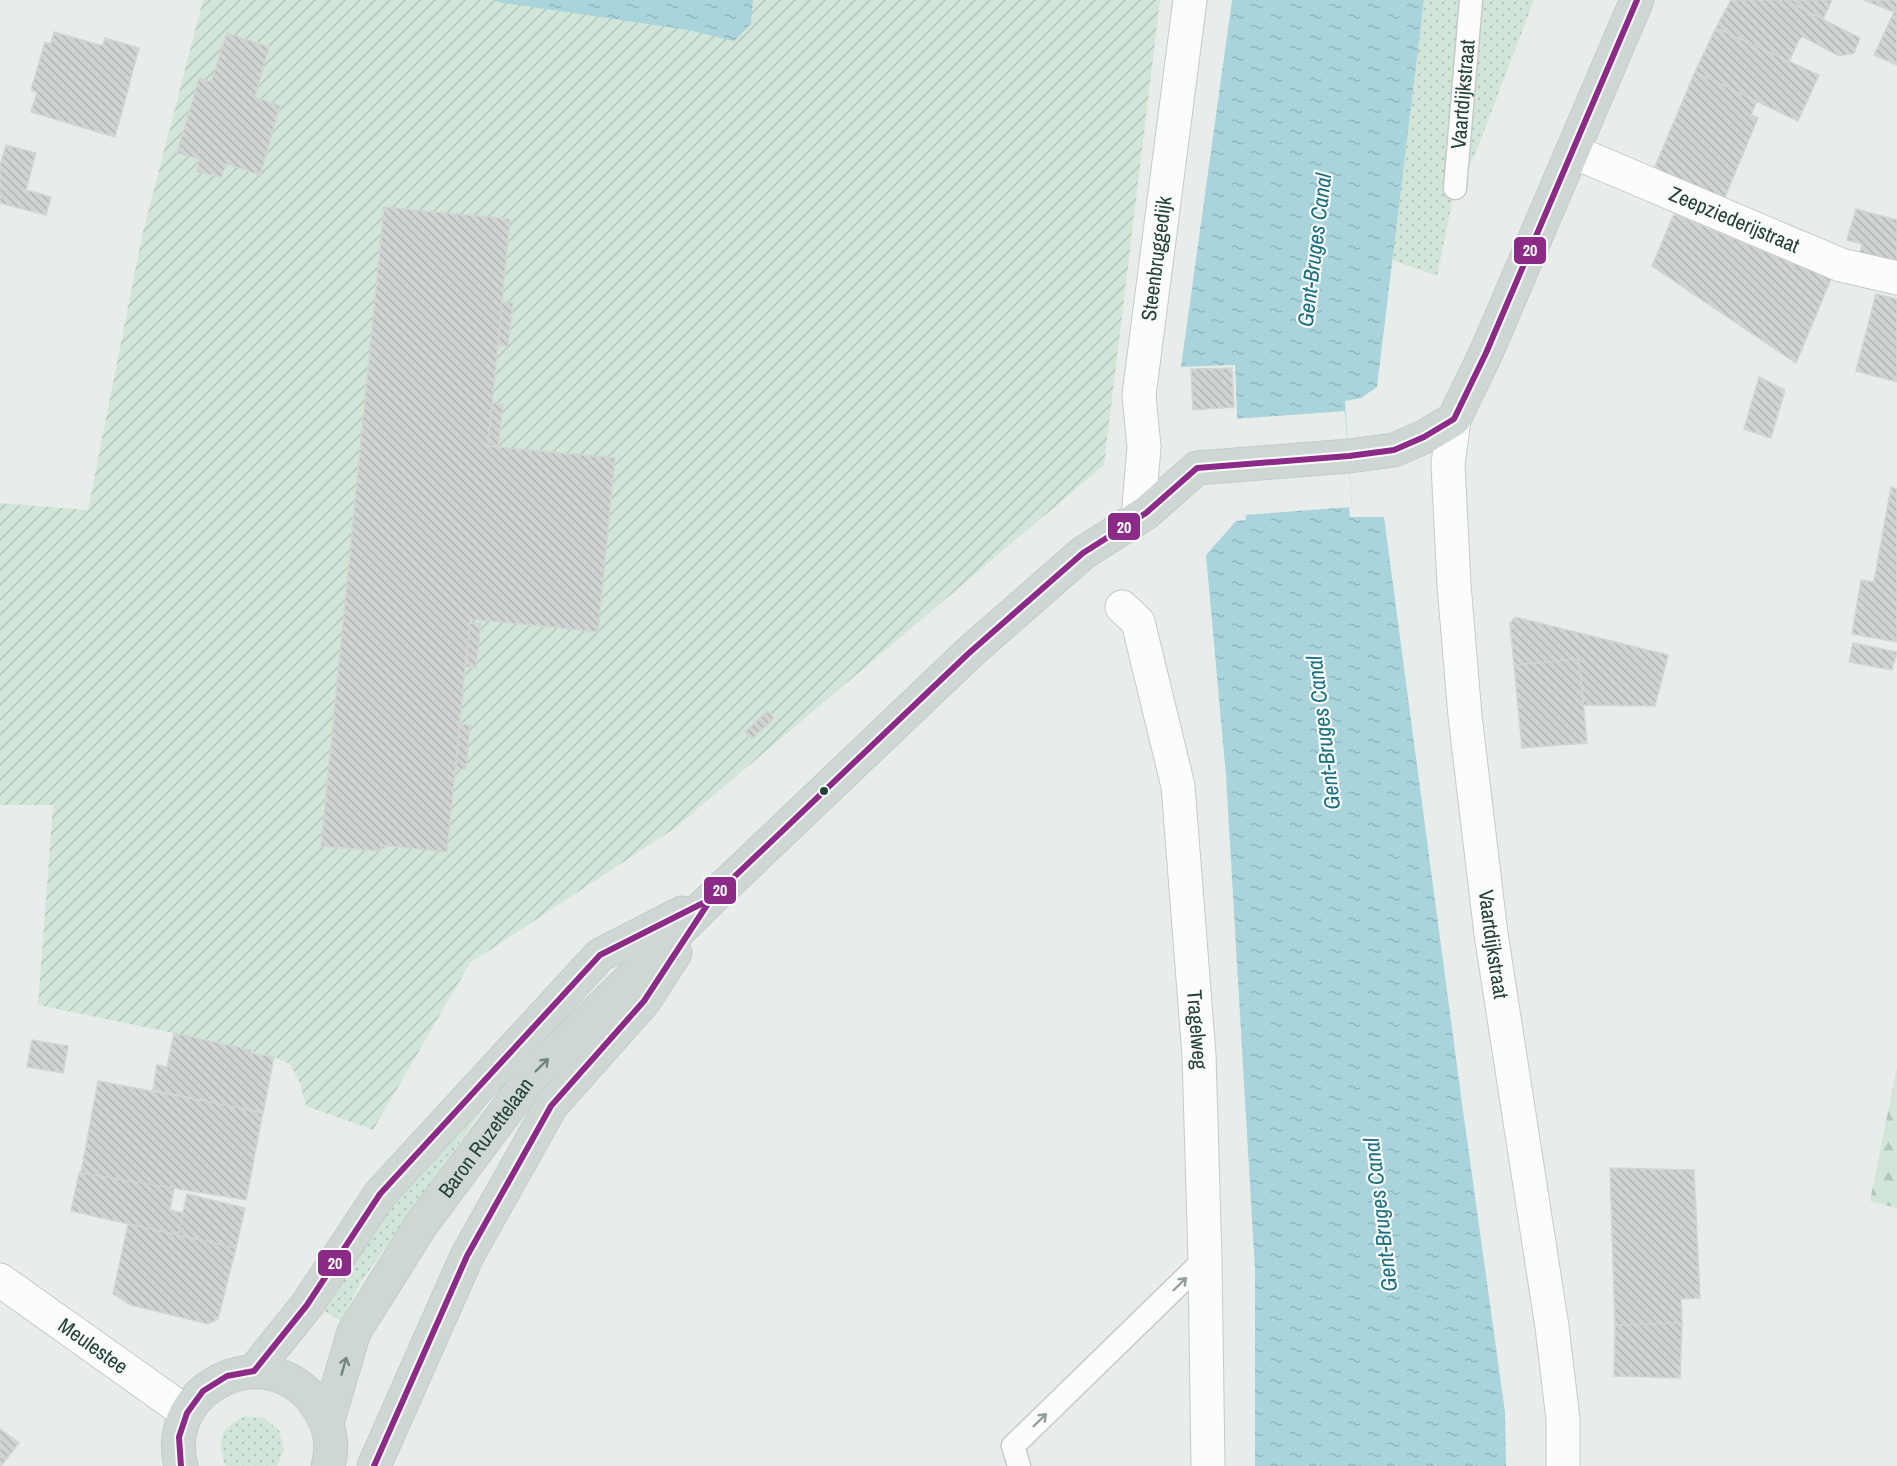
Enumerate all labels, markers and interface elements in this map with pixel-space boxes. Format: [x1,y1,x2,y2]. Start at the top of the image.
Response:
street label: Vaartdijkstraat [1443,38,1482,150]
water label: Gent-Bruges Canal [1290,171,1338,328]
street label: Zeepziederijstraat [1665,179,1804,260]
street label: Steenbruggedijk [1134,194,1179,323]
line badge: 20 [1513,236,1547,265]
text: 20 [1523,239,1537,261]
line badge: 20 [1107,512,1141,541]
text: 20 [1117,516,1131,538]
water label: Gent-Bruges Canal [1299,654,1347,811]
unlabelled marker [818,785,830,797]
line badge: 20 [703,876,737,905]
text: 20 [713,879,727,901]
street label: Vaartdijkstraat [1472,888,1516,1001]
street label: Tragelweg [1180,989,1214,1070]
one-way arrow [535,1058,550,1073]
street label: Baron Ruzettelaan [431,1072,540,1203]
water label: Gent-Bruges Canal [1356,1136,1404,1293]
line badge: 20 [317,1249,352,1277]
text: 20 [328,1252,342,1274]
one-way arrow [1172,1276,1187,1291]
street label: Meulestee [52,1311,134,1381]
one-way arrow [339,1357,350,1376]
one-way arrow [1032,1412,1047,1427]

